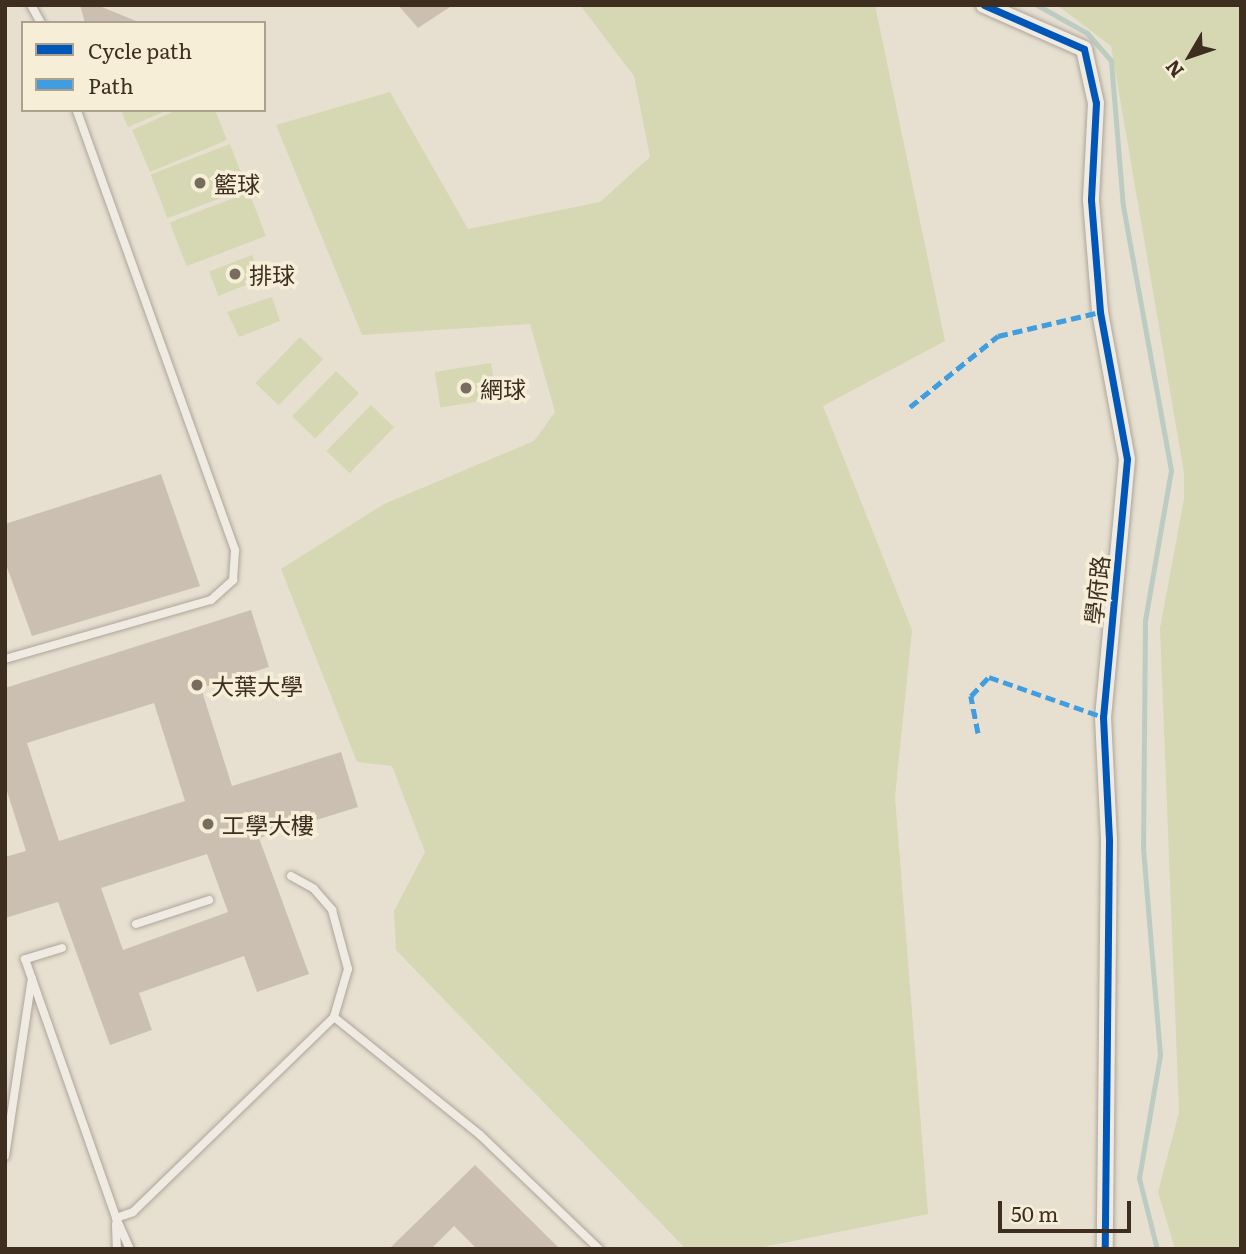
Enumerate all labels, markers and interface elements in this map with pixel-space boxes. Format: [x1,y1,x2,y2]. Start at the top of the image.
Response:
legend [21,21,266,112]
north arrow [1155,21,1225,91]
text: Cycle path [88,34,192,65]
text: N [1158,54,1190,84]
text: Path [88,69,134,100]
place label: 籃球 [214,169,260,197]
marker: 籃球 [192,175,208,191]
place label: 排球 [249,260,295,288]
marker: 排球 [227,266,243,282]
place label: 網球 [480,374,526,402]
marker: 網球 [458,380,474,396]
street label: 學府路 [1079,554,1113,626]
place label: 大葉大學 [211,671,303,699]
marker: 大葉大學 [189,677,205,693]
place label: 工學大樓 [222,810,314,838]
marker: 工學大樓 [200,816,216,832]
scale bar [1001,1188,1134,1232]
text: 50 m [1011,1197,1058,1228]

